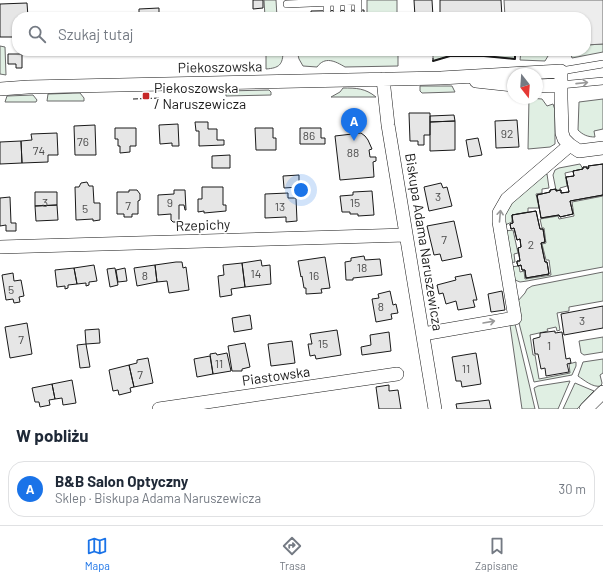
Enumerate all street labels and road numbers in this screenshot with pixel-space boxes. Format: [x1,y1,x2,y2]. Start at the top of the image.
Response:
street label: Piekoszowska [178,57,262,76]
street label: Biskupa Adama Naruszewicza [402,152,447,332]
street label: Rzepichy [175,215,231,234]
street label: Piastowska [241,362,311,389]

